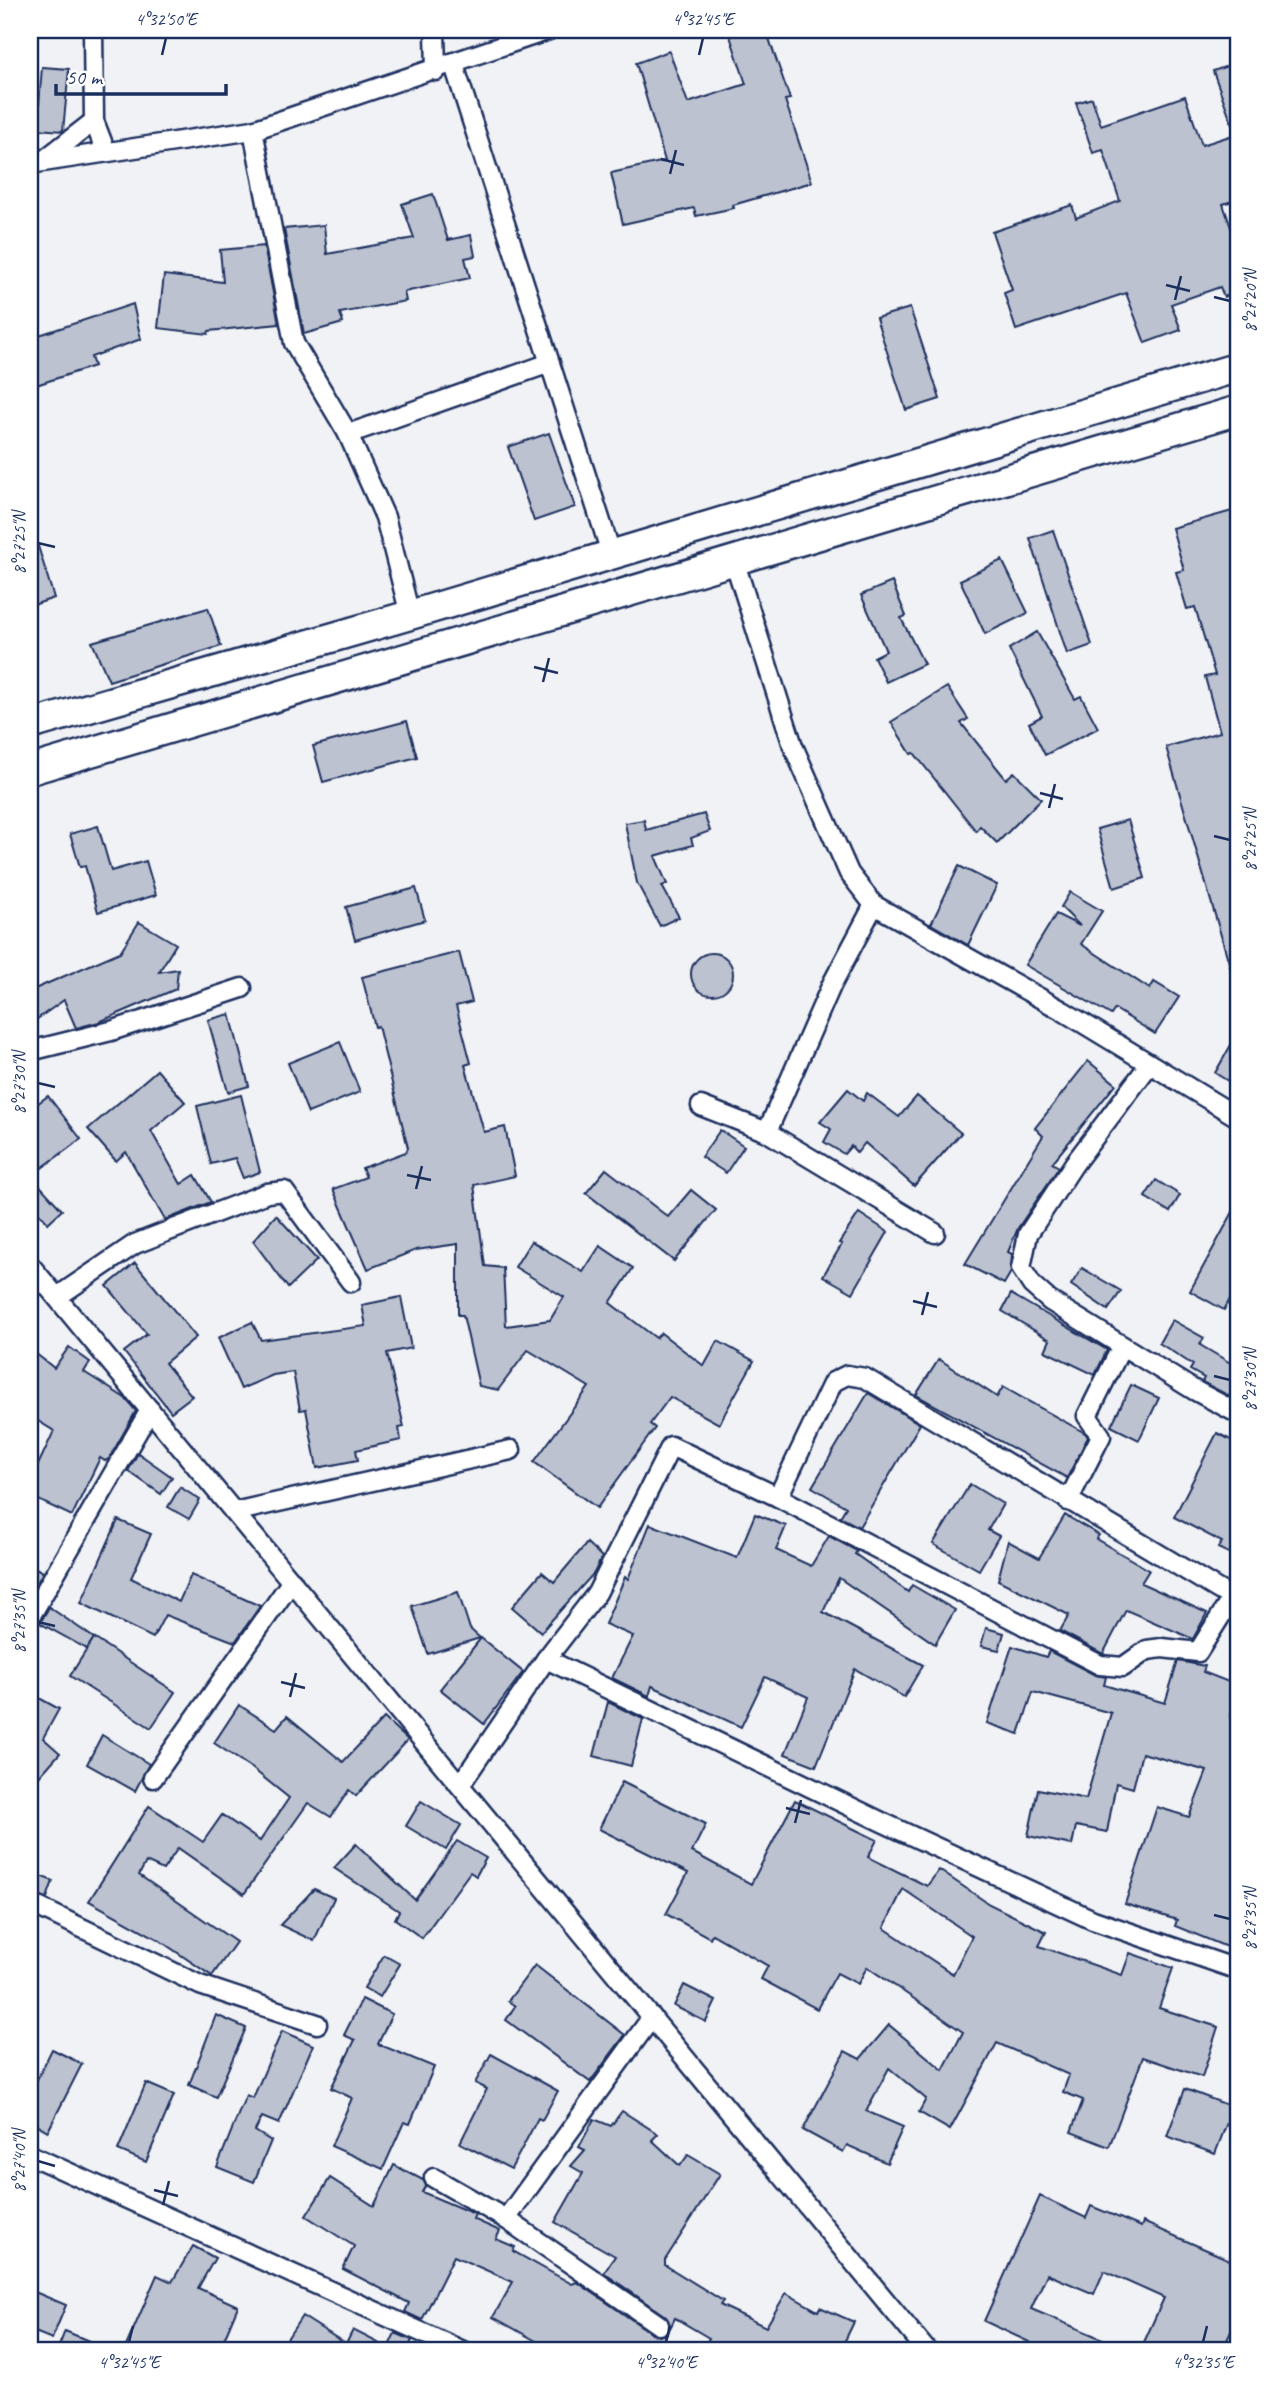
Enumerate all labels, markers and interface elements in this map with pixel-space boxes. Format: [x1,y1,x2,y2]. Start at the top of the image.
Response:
text: 4°32'50"E [135,8,199,30]
text: 4°32'45"E [672,8,736,30]
scale bar [56,52,226,96]
text: 50 m [66,64,104,90]
text: 8°27'20"N [1239,266,1261,332]
text: 8°27'25"N [8,508,30,574]
text: 8°27'25"N [1239,805,1261,871]
text: 8°27'30"N [8,1048,30,1114]
text: 8°27'30"N [1239,1345,1261,1411]
text: 8°27'35"N [8,1587,30,1653]
text: 8°27'35"N [1239,1884,1261,1950]
text: 8°27'40"N [8,2126,30,2192]
text: 4°32'45"E [98,2351,162,2373]
text: 4°32'40"E [635,2351,699,2373]
text: 4°32'35"E [1172,2351,1236,2373]

